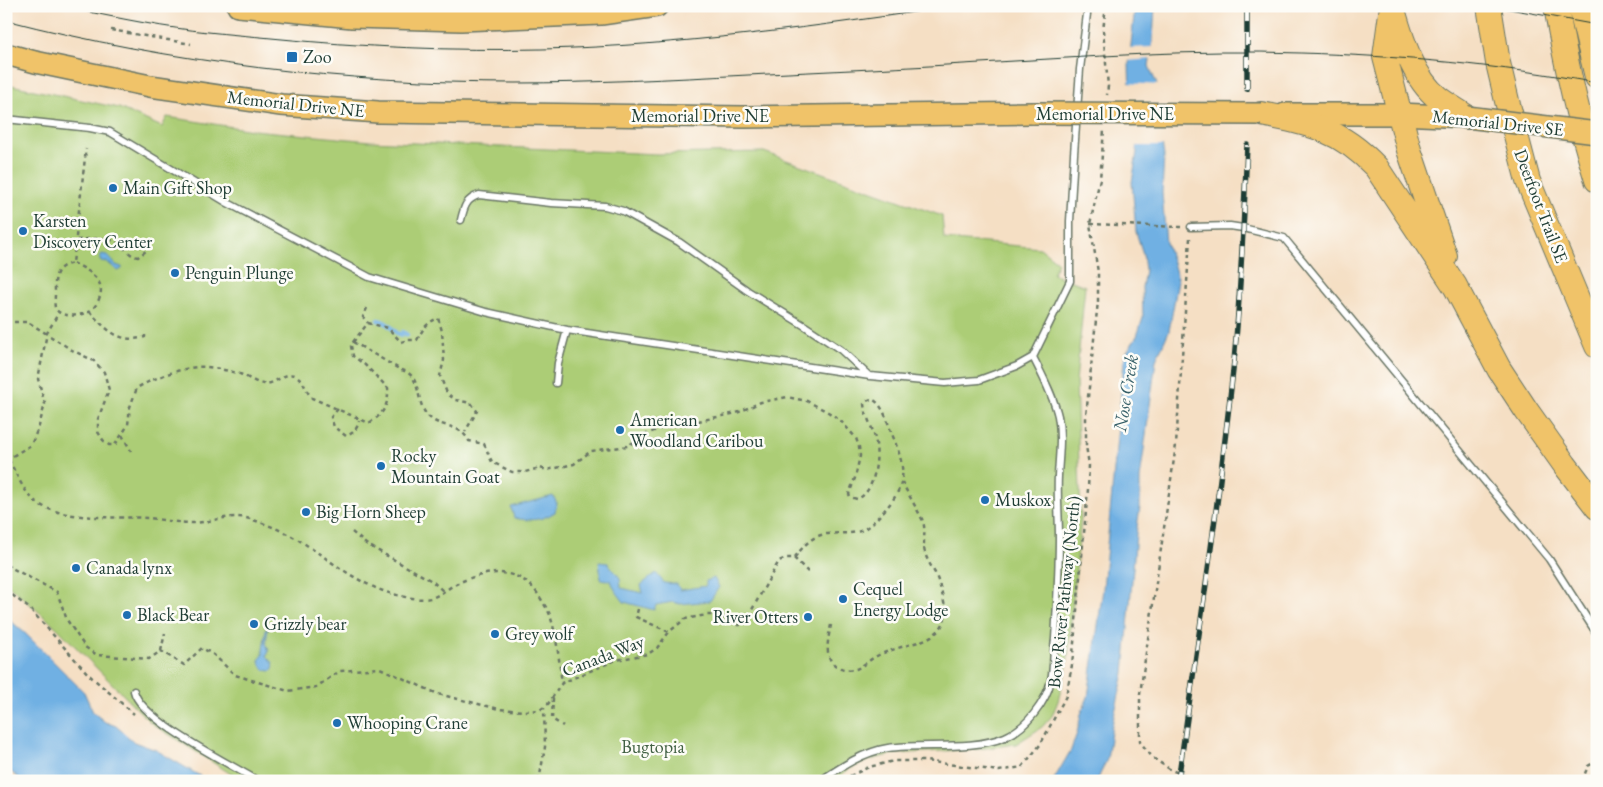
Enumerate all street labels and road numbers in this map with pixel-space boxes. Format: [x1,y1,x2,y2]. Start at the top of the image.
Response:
street label: Memorial Drive NE [226,85,366,122]
street label: Memorial Drive NE [1036,102,1174,125]
street label: Memorial Drive NE [631,104,769,127]
street label: Memorial Drive SE [1431,104,1565,141]
street label: Deerfoot Trail SE [1509,146,1574,266]
street label: Bow River Pathway (North) [1042,495,1085,689]
street label: Canada Way [558,629,647,682]

